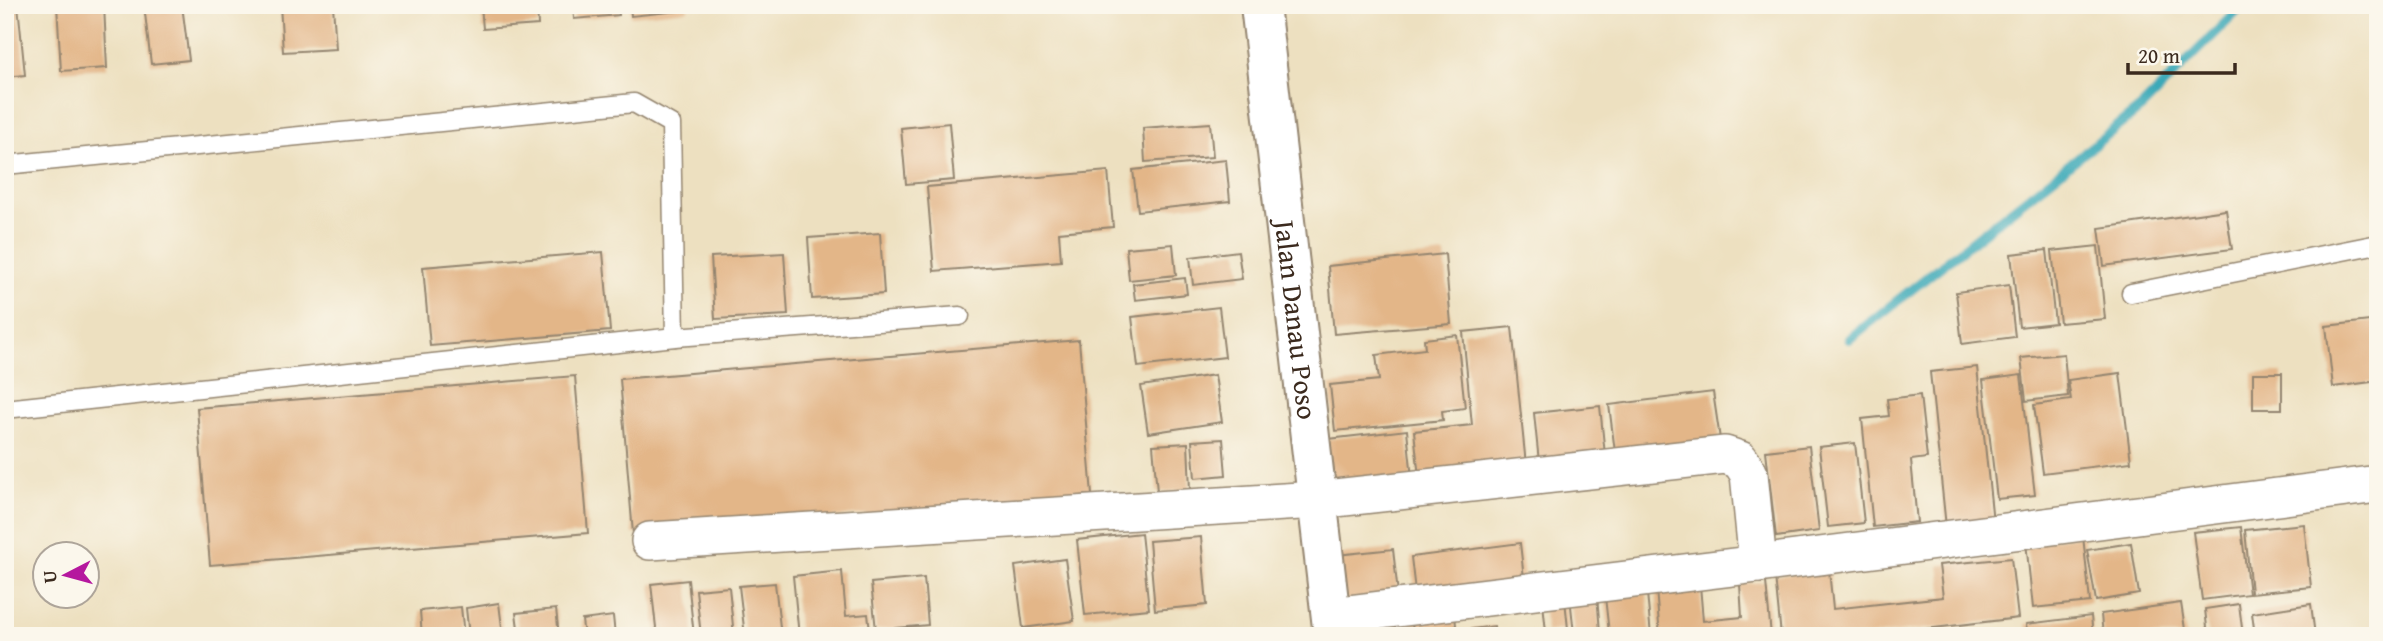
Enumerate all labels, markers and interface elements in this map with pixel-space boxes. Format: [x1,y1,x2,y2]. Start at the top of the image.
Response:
scale bar [2128,32,2234,76]
text: 20 m [2138,40,2180,71]
street label: Jalan Danau Poso [1265,215,1329,422]
north arrow [32,540,102,610]
text: U [34,569,64,585]

